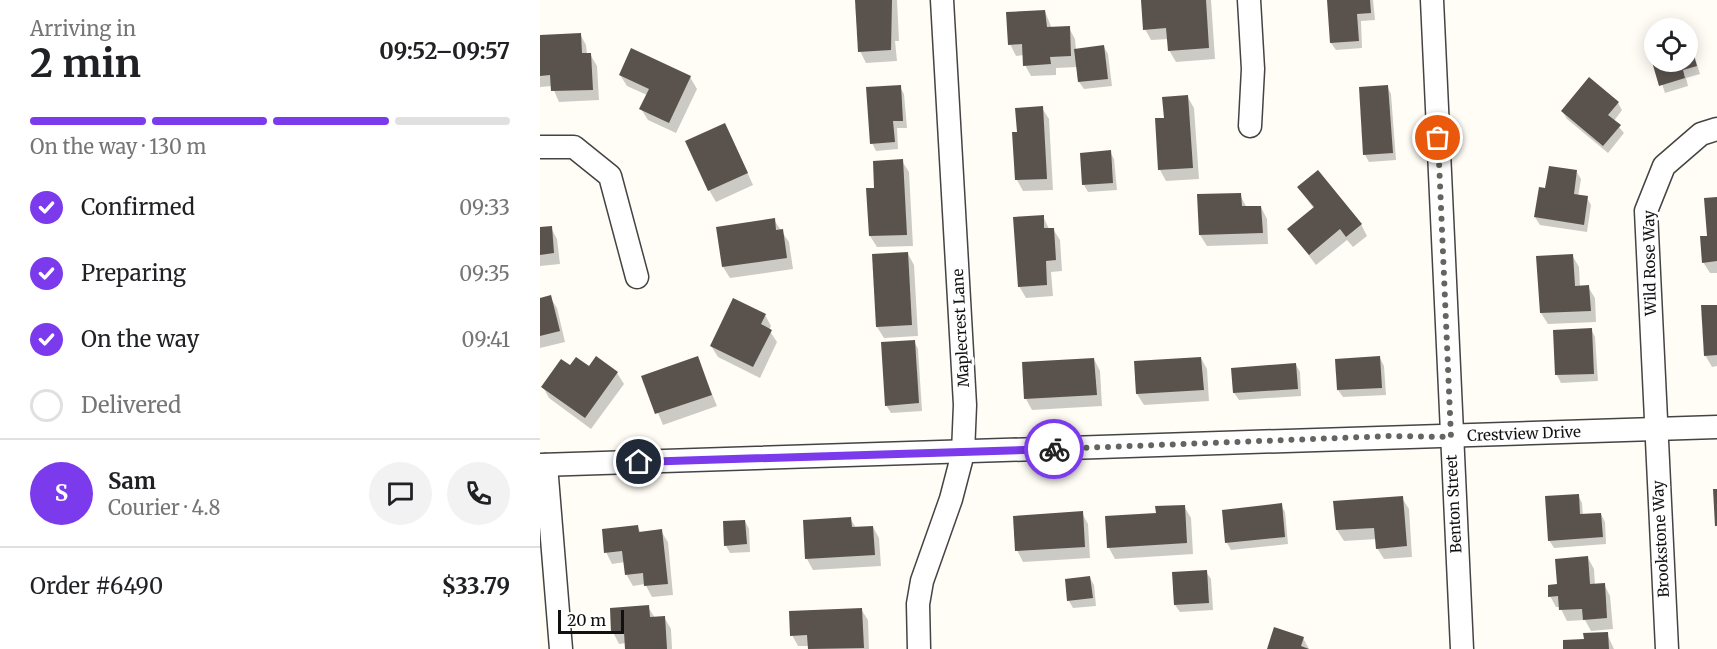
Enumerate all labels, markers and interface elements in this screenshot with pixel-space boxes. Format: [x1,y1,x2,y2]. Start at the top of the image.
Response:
text: Arriving in [30,16,136,41]
map controls [1644,18,1698,72]
button: locate [1644,18,1698,72]
text: 09:52–09:57 [379,37,510,65]
text: 2 min [30,39,141,88]
pin [1412,112,1463,163]
icon: bag [1421,121,1454,154]
text: On the way · 130 m [30,134,206,159]
icon: check [30,191,63,224]
text: Confirmed [81,193,195,221]
text: 09:33 [459,195,510,220]
street label: Wild Rose Way [1639,210,1660,317]
icon: check [30,257,63,290]
text: Preparing [81,259,186,287]
text: 09:35 [459,261,510,286]
street label: Maplecrest Lane [948,268,973,388]
icon: check [30,323,63,356]
text: On the way [81,325,199,353]
text: 09:41 [462,327,510,352]
text: Delivered [81,391,181,419]
courier [1024,419,1084,479]
street label: Crestview Drive [1467,422,1581,445]
icon: bike [1038,433,1071,466]
pin [613,436,664,487]
icon: home [622,445,655,478]
street label: Benton Street [1441,454,1466,554]
button: chat [369,462,432,525]
button: phone [447,462,510,525]
text: Sam [108,467,156,495]
text: S [55,479,68,507]
street label: Brookstone Way [1648,480,1673,598]
text: Courier · 4.8 [108,495,220,520]
text: Order #6490 [30,572,163,600]
text: $33.79 [442,572,510,600]
scale bar [558,607,624,634]
text: 20 m [567,610,606,630]

